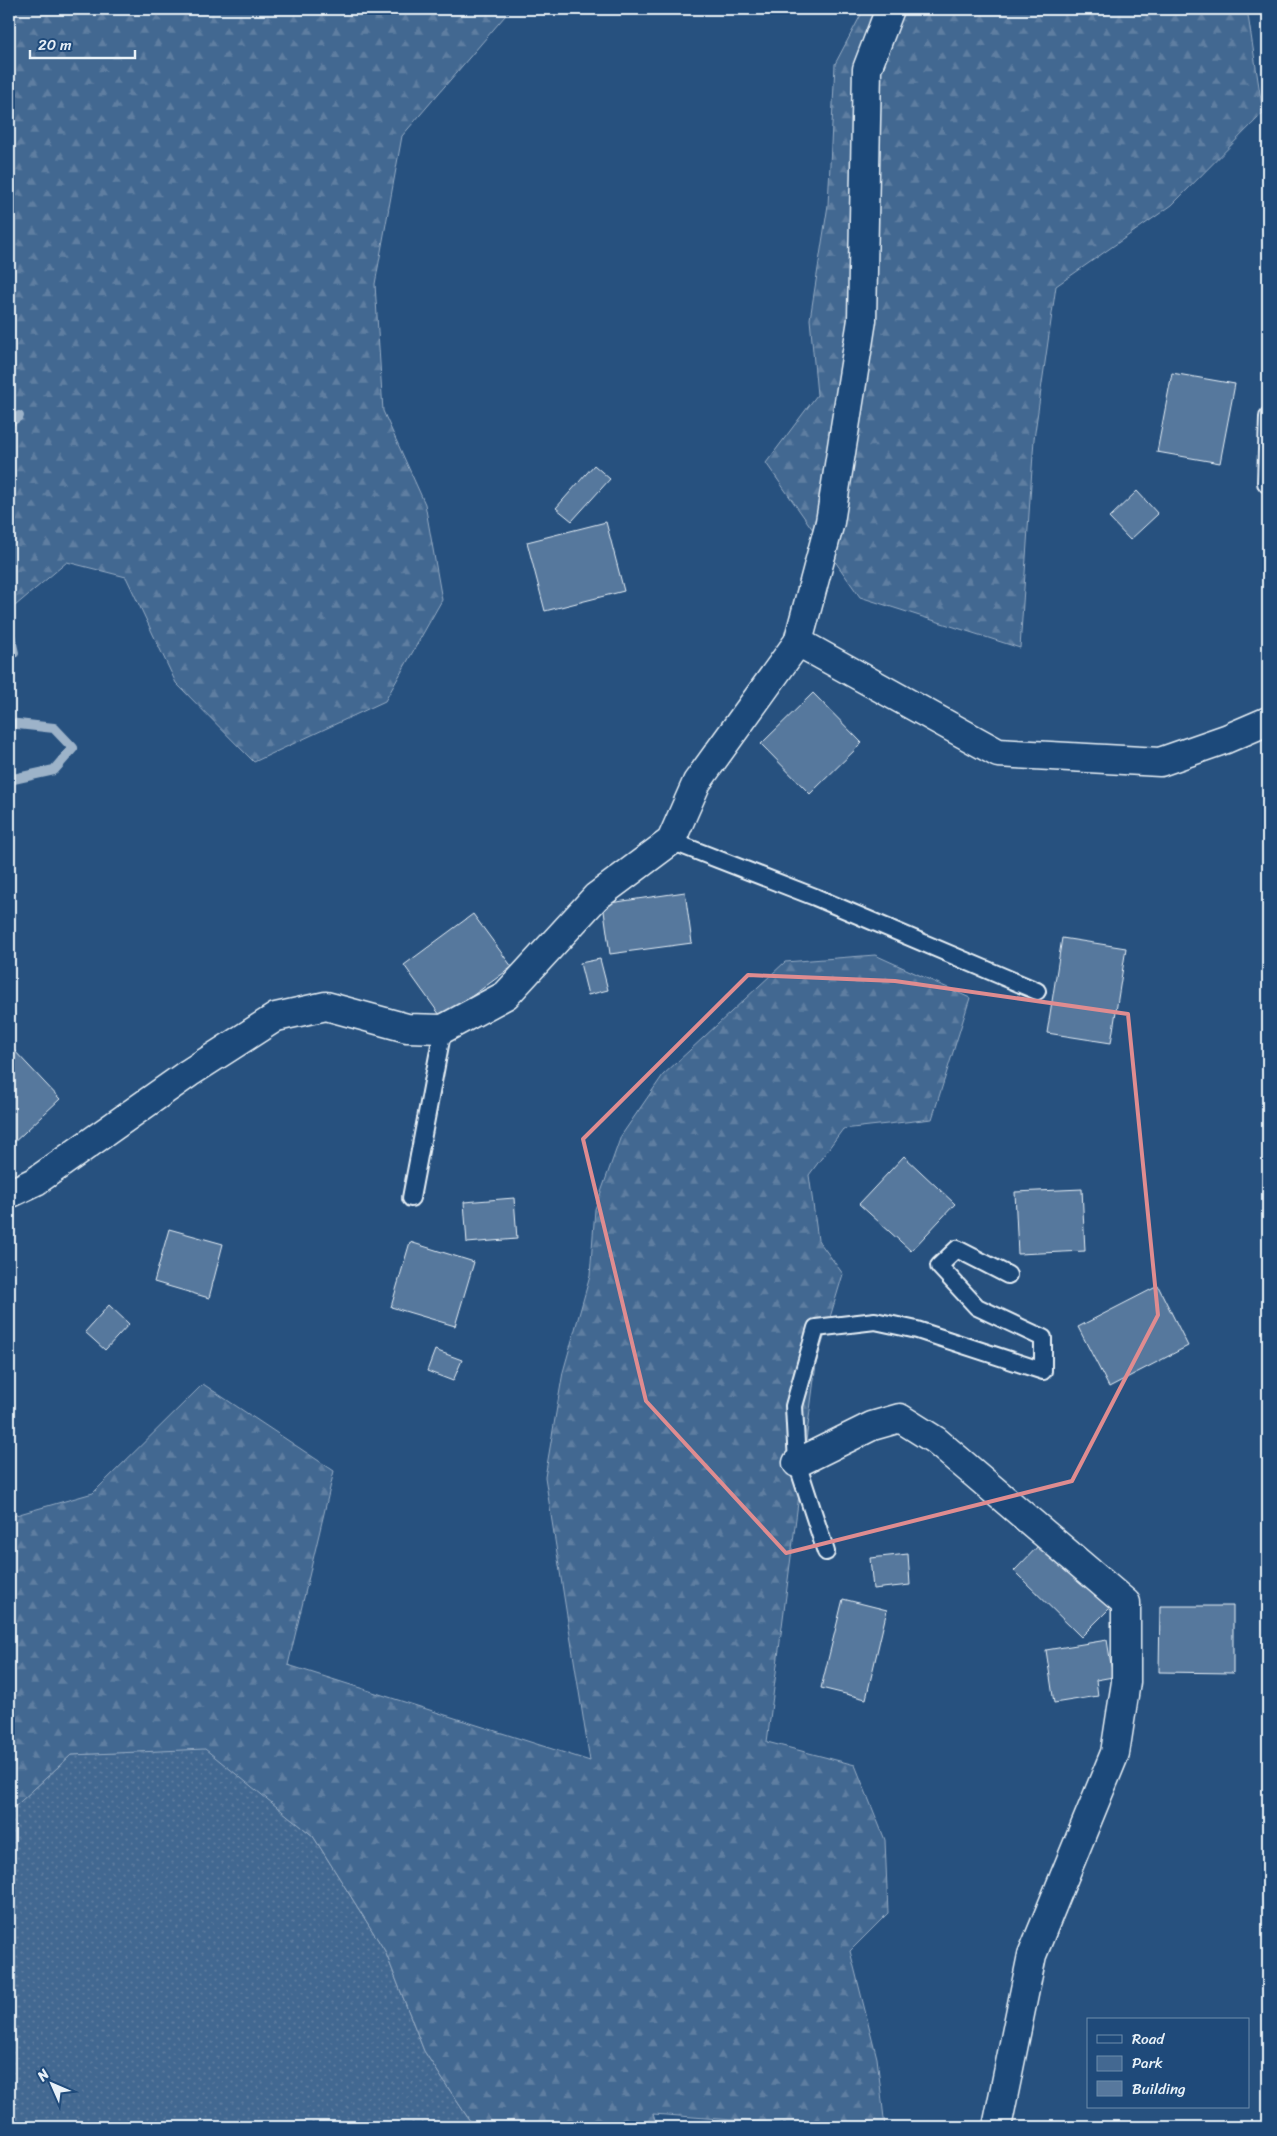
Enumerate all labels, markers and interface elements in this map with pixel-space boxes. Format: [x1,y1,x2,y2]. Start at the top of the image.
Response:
scale bar [30,28,135,60]
text: 20 m [38,32,72,58]
legend [1087,2018,1250,2108]
text: Road [1132,2026,1165,2052]
text: Park [1132,2050,1163,2076]
north arrow [28,2058,78,2108]
text: N [30,2063,56,2088]
text: Building [1132,2076,1186,2102]

